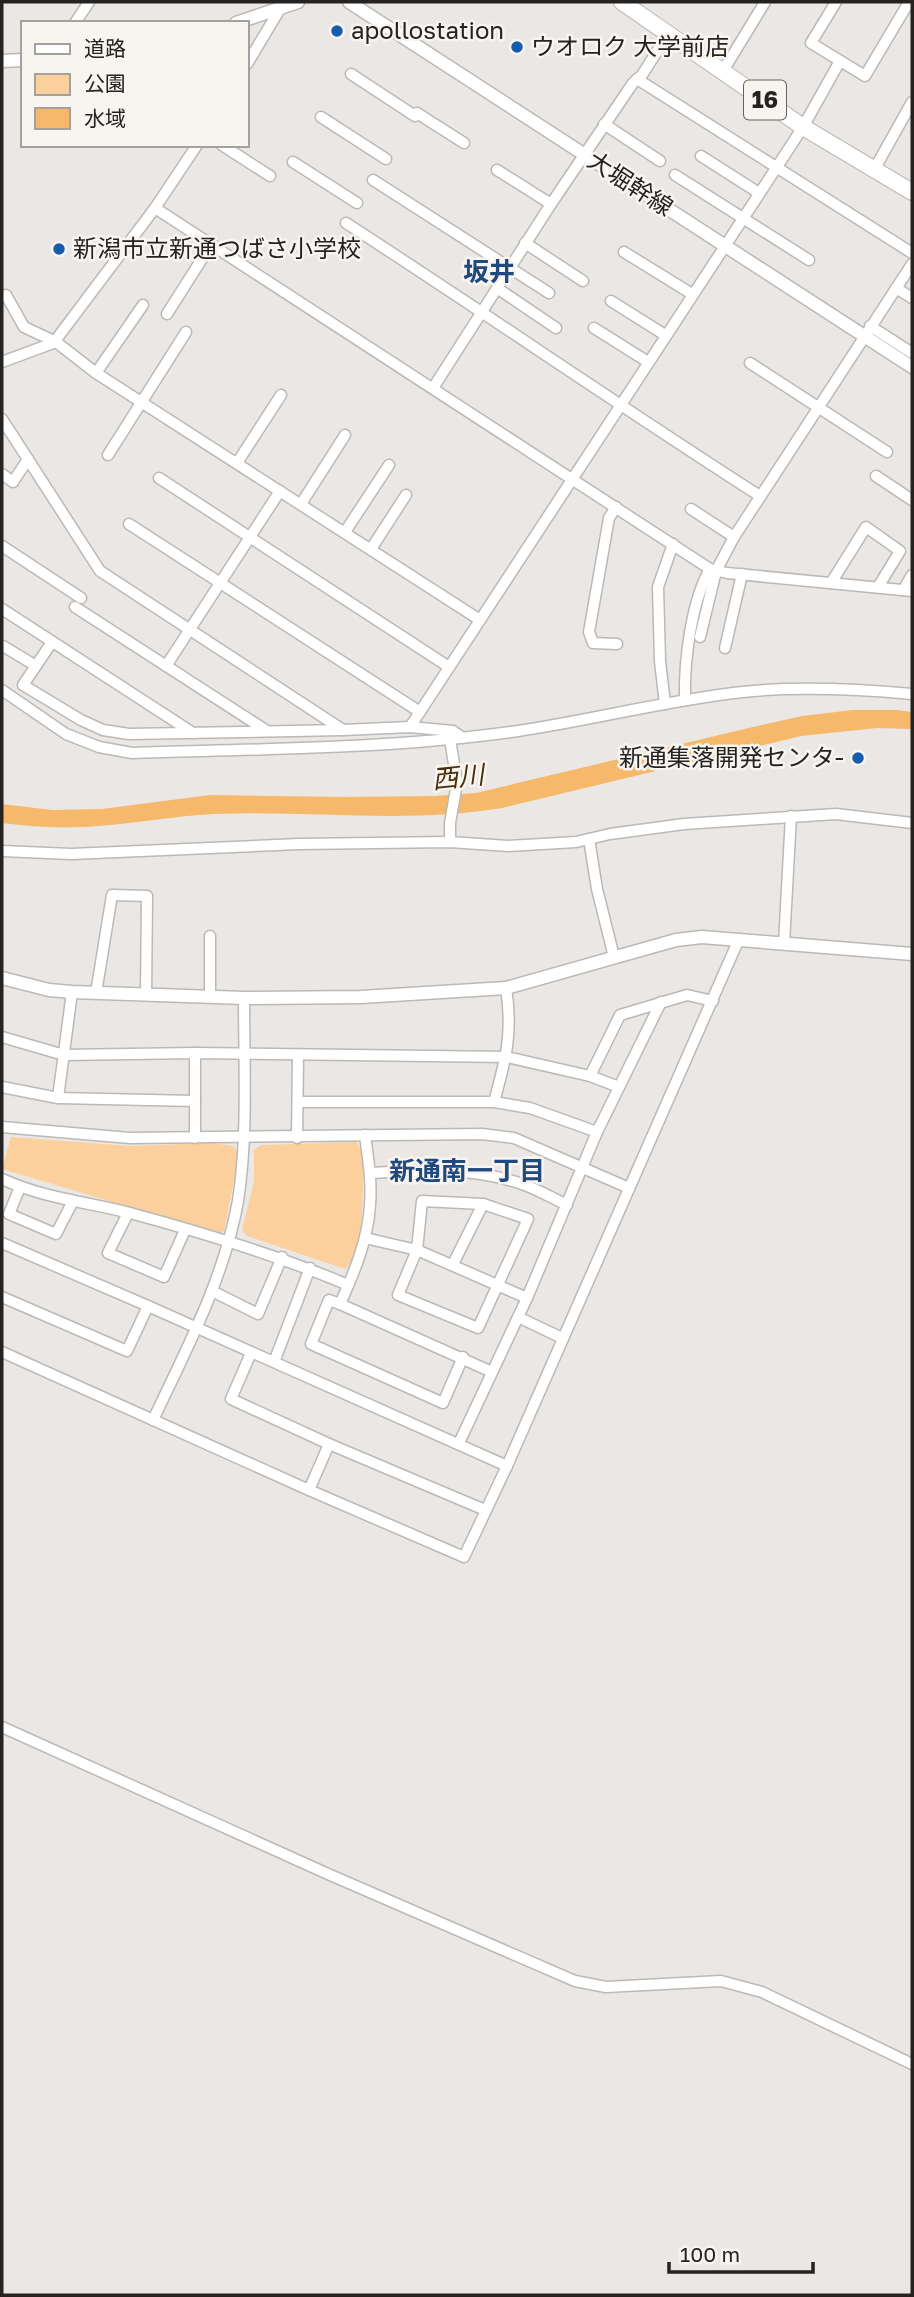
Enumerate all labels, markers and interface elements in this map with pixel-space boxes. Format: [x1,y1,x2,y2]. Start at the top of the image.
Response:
place label: apollostation [351,15,504,44]
legend [21,21,248,147]
marker: apollostation [329,23,345,39]
place label: ウオロク 大学前店 [531,31,729,60]
text: 道路 [84,35,126,61]
marker: ウオロク 大学前店 [509,39,525,55]
text: 公園 [84,70,126,96]
road number: 16 [744,80,786,120]
text: 水域 [84,105,126,131]
street label: 大堀幹線 [583,144,679,221]
place label: 新潟市立新通つばさ小学校 [73,233,361,262]
marker: 新潟市立新通つばさ小学校 [51,241,67,257]
district label: 坂井 [463,256,515,287]
place label: 新通集落開発センタ- [619,742,844,771]
marker: 新通集落開発センタ- [850,750,866,766]
water label: 西川 [430,758,488,795]
district label: 新通南一丁目 [389,1155,545,1186]
scale bar [669,2230,813,2274]
text: 100 m [680,2241,740,2267]

